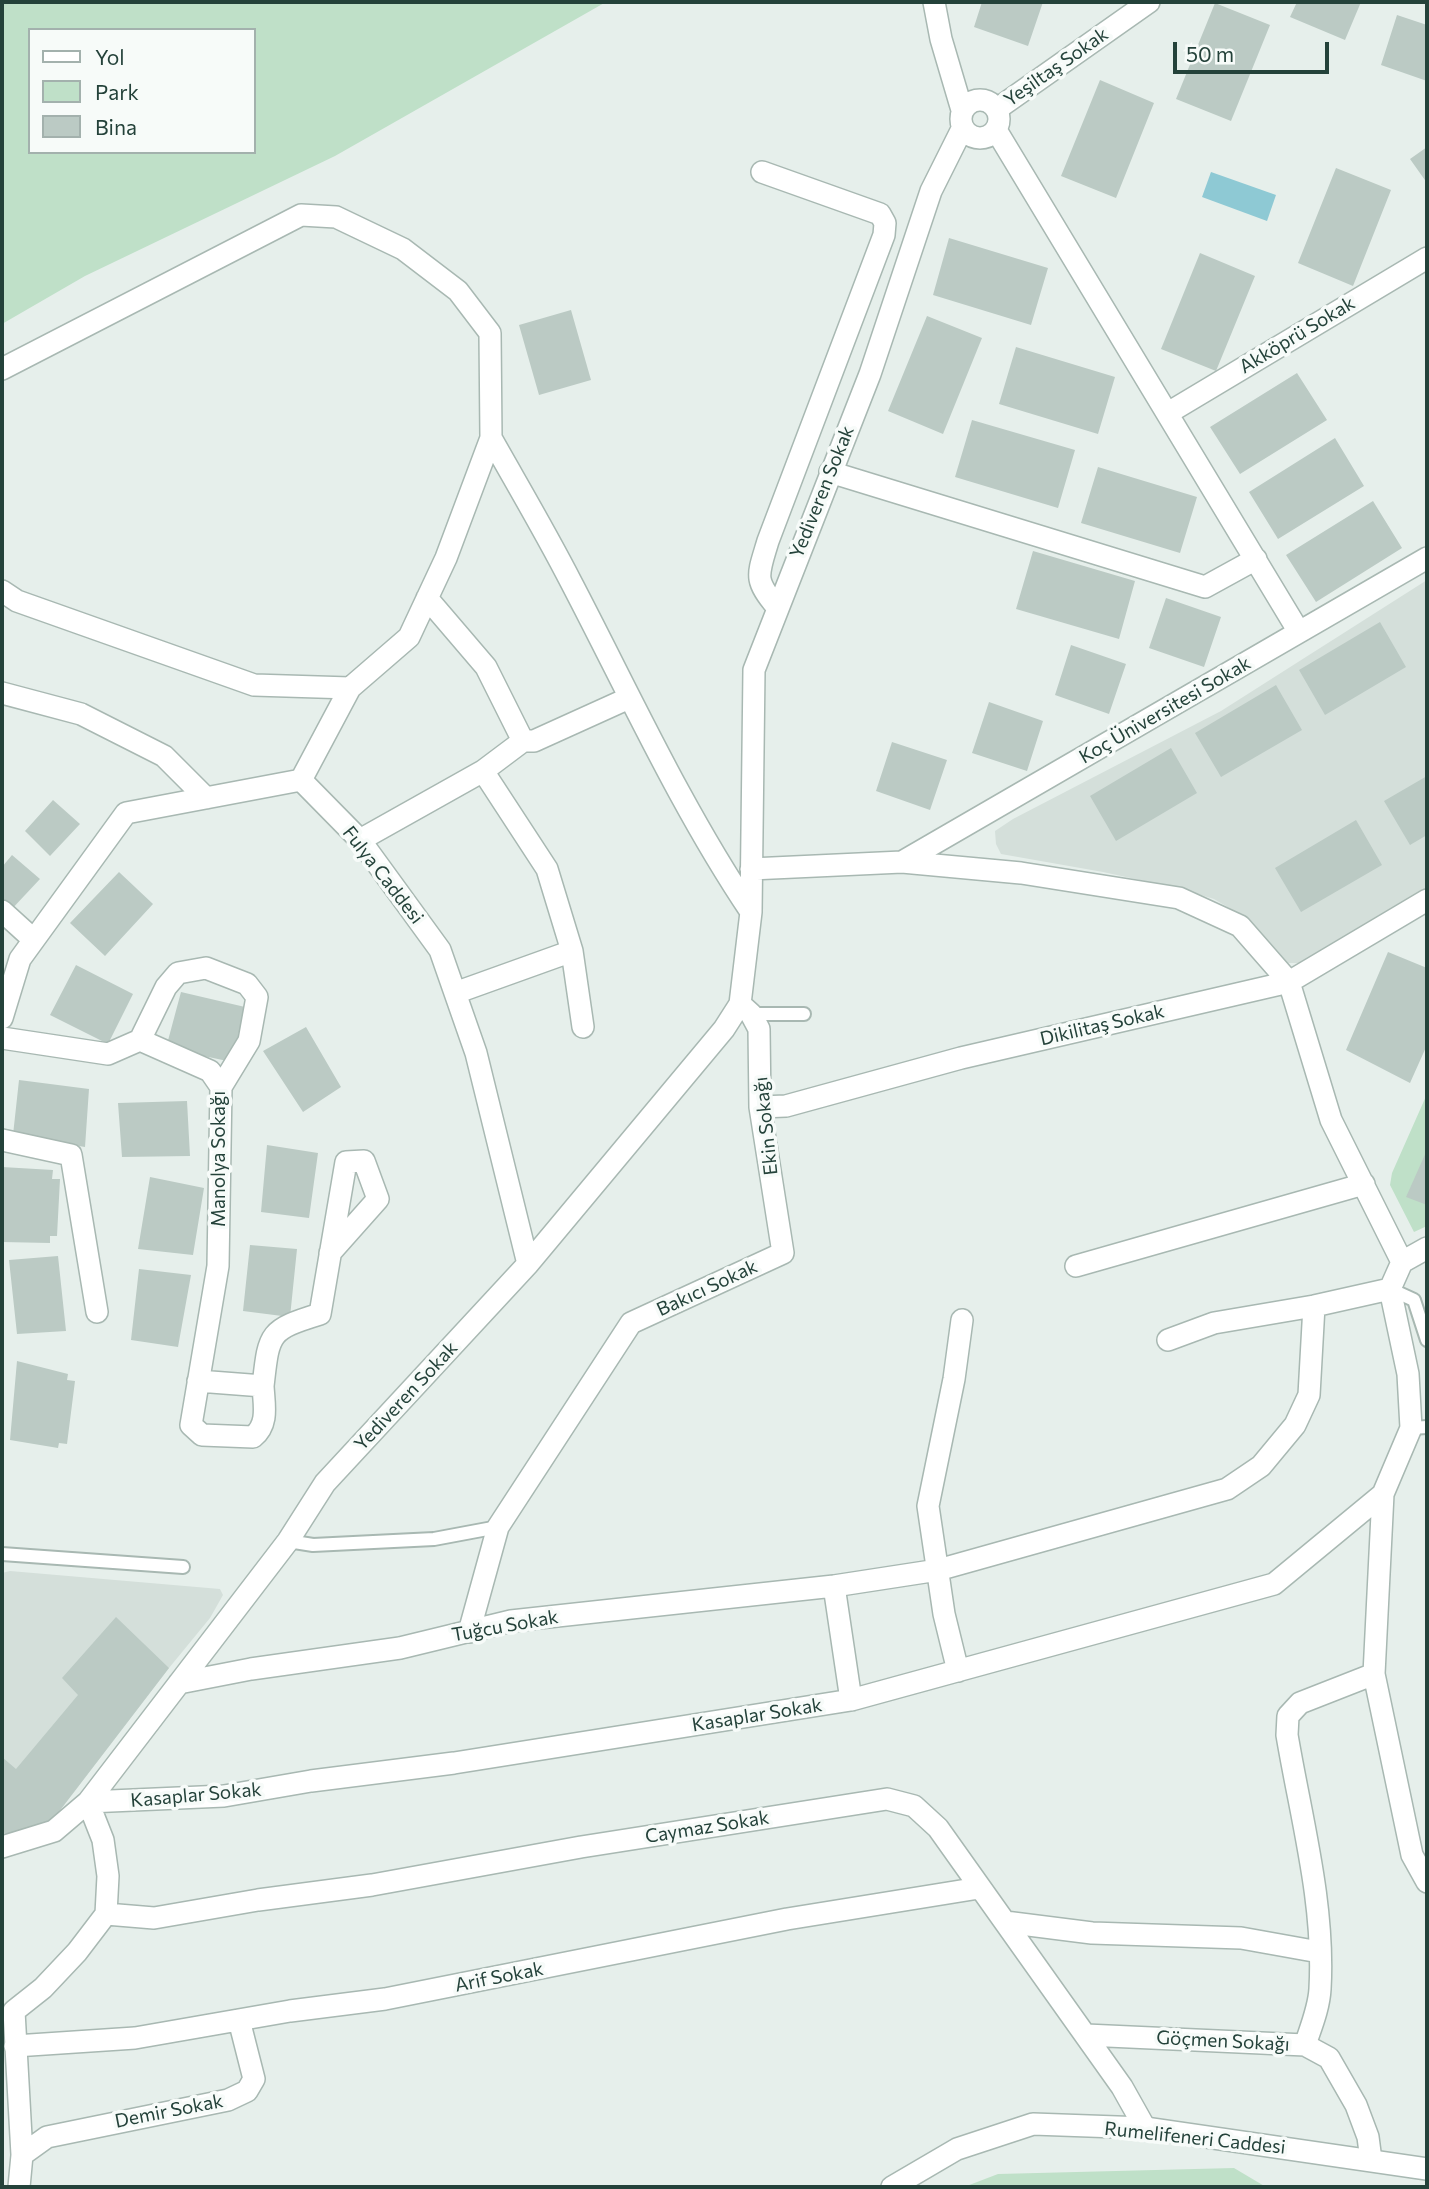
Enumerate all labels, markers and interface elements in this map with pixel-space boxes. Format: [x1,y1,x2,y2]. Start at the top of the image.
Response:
street label: Yeşiltaş Sokak [999,23,1113,111]
legend [28,28,256,154]
scale bar [1177,28,1333,72]
text: 50 m [1186,41,1234,66]
text: Yol [95,44,125,69]
text: Park [95,79,139,104]
text: Bina [95,114,137,139]
street label: Akköprü Sokak [1235,292,1359,378]
street label: Yediveren Sokak [785,422,859,562]
street label: Koç Üniversitesi Sokak [1075,652,1255,768]
street label: Fulya Caddesi [338,822,428,928]
street label: Dikilitaş Sokak [1038,1000,1166,1050]
street label: Ekin Sokağı [749,1076,783,1176]
street label: Manolya Sokağı [208,1091,230,1227]
street label: Bakıcı Sokak [653,1255,761,1321]
street label: Yediveren Sokak [350,1337,462,1455]
street label: Tuğcu Sokak [450,1605,560,1647]
street label: Kasaplar Sokak [690,1693,824,1737]
street label: Kasaplar Sokak [129,1778,263,1812]
street label: Caymaz Sokak [643,1806,771,1848]
street label: Arif Sokak [453,1957,545,1997]
street label: Göçmen Sokağı [1156,2026,1290,2056]
street label: Demir Sokak [113,2089,225,2133]
street label: Rumelifeneri Caddesi [1103,2117,1287,2159]

